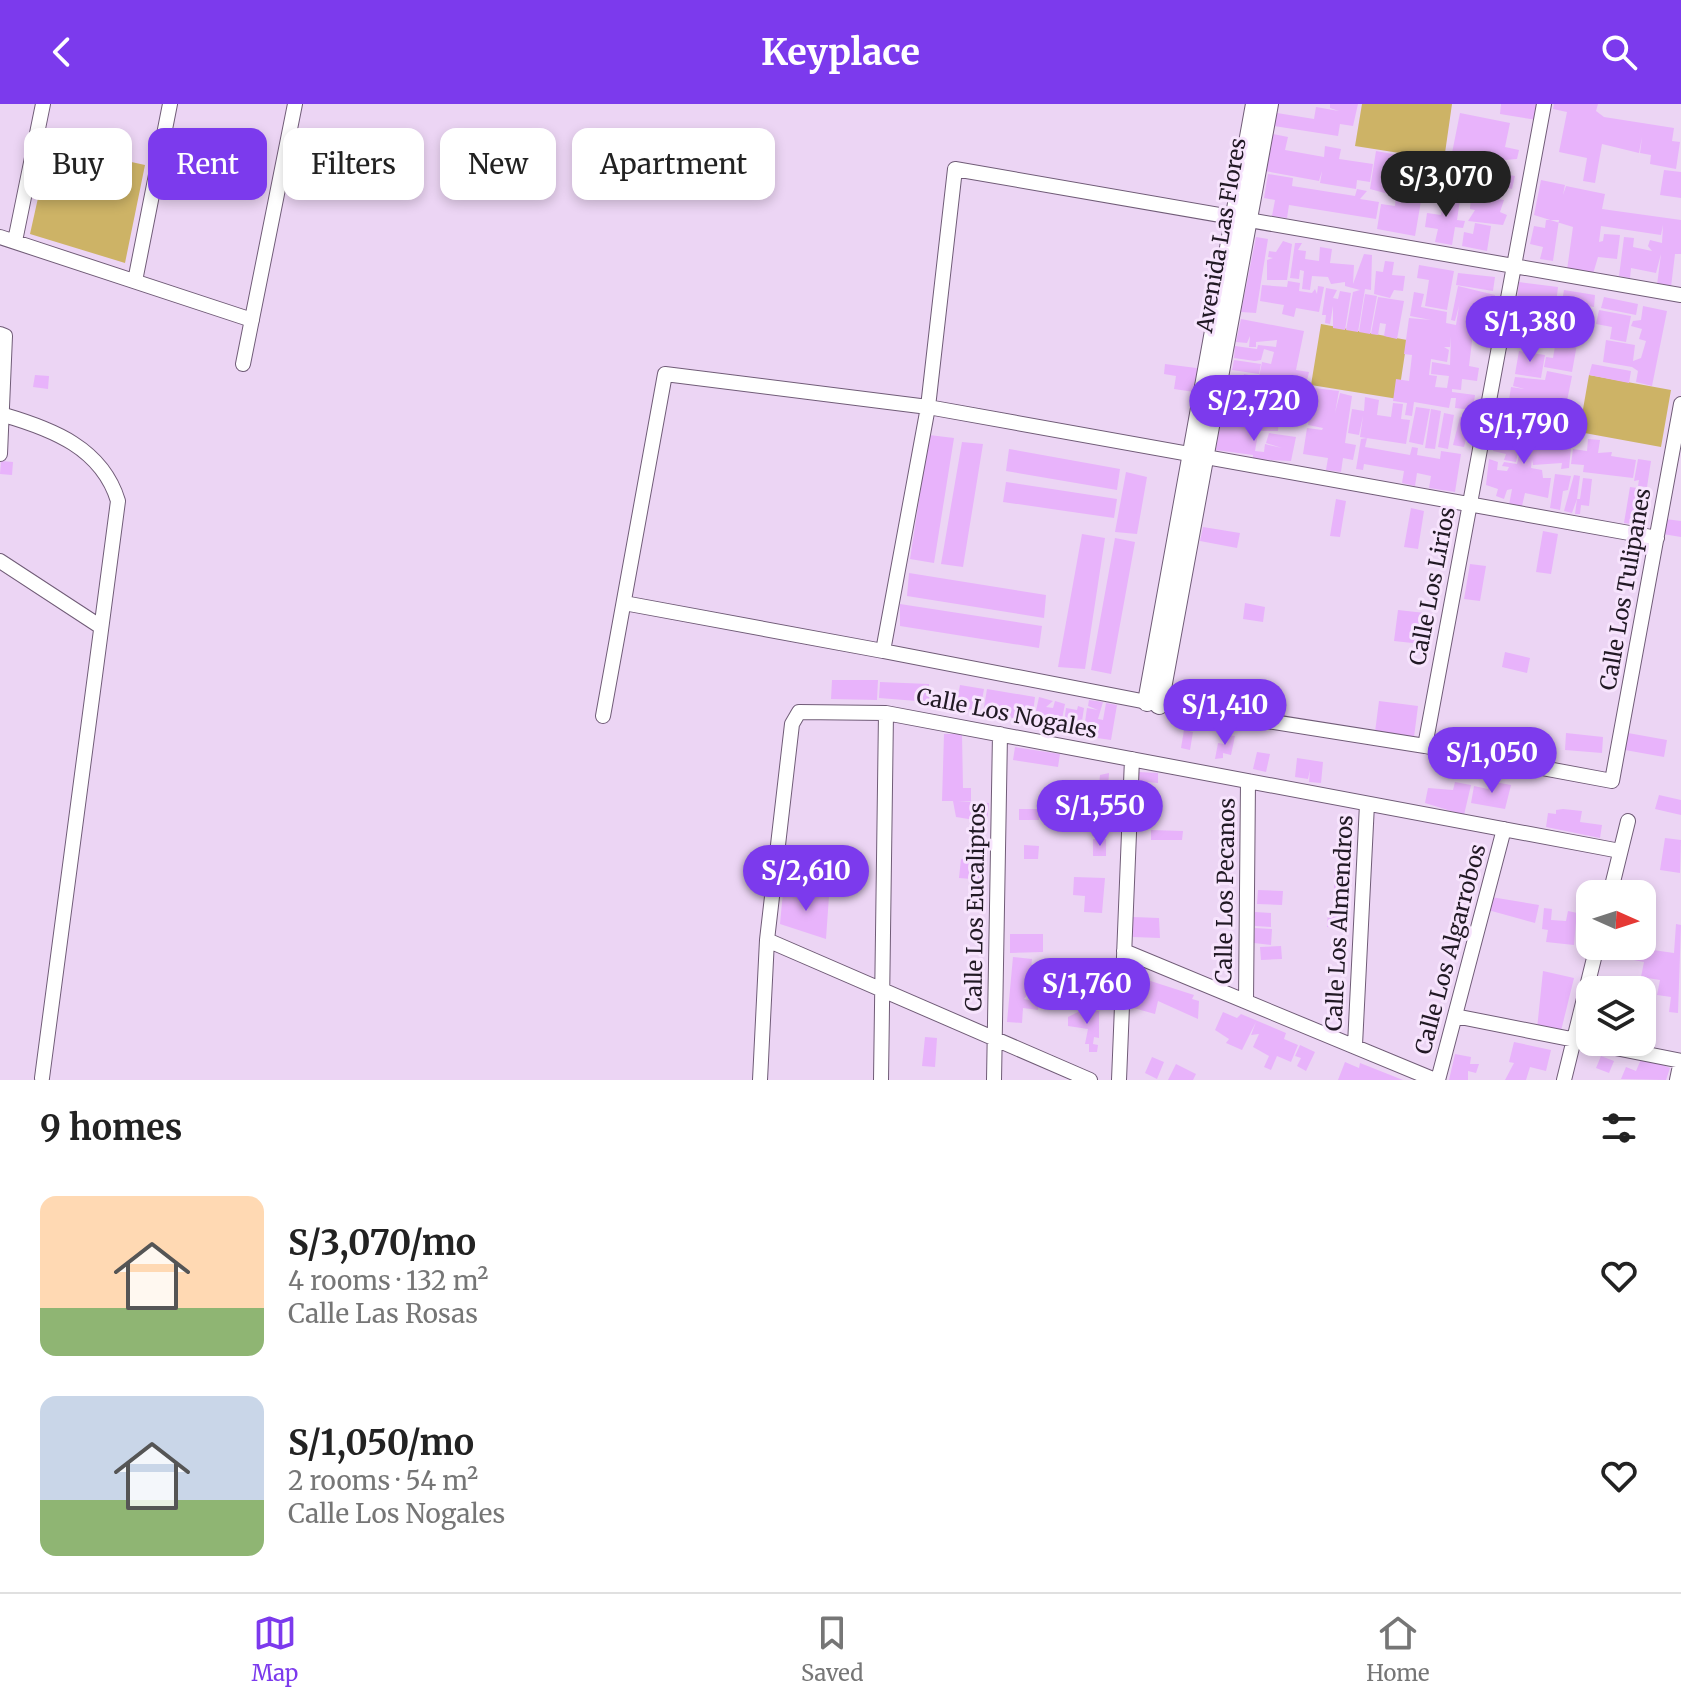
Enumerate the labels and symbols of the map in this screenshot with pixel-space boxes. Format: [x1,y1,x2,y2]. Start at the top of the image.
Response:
street label: Avenida Las Flores [1190,136,1252,335]
pin: S/3,070 [1372,151,1520,219]
pin: S/1,380 [1456,296,1604,364]
pin: S/2,720 [1180,375,1328,443]
pin: S/1,790 [1450,398,1598,466]
street label: Calle Los Tulipanes [1593,486,1657,692]
street label: Calle Los Lirios [1403,504,1461,668]
pin: S/1,410 [1151,679,1299,747]
street label: Calle Los Nogales [914,682,1100,744]
pin: S/1,050 [1418,727,1566,795]
pin: S/1,550 [1026,780,1174,848]
street label: Calle Los Pecanos [1209,798,1241,984]
street label: Calle Los Eucaliptos [959,802,991,1012]
street label: Calle Los Almendros [1319,814,1359,1032]
street label: Calle Los Algarrobos [1408,841,1492,1057]
pin: S/2,610 [732,845,880,913]
north arrow [1576,880,1656,960]
pin: S/1,760 [1013,958,1161,1026]

